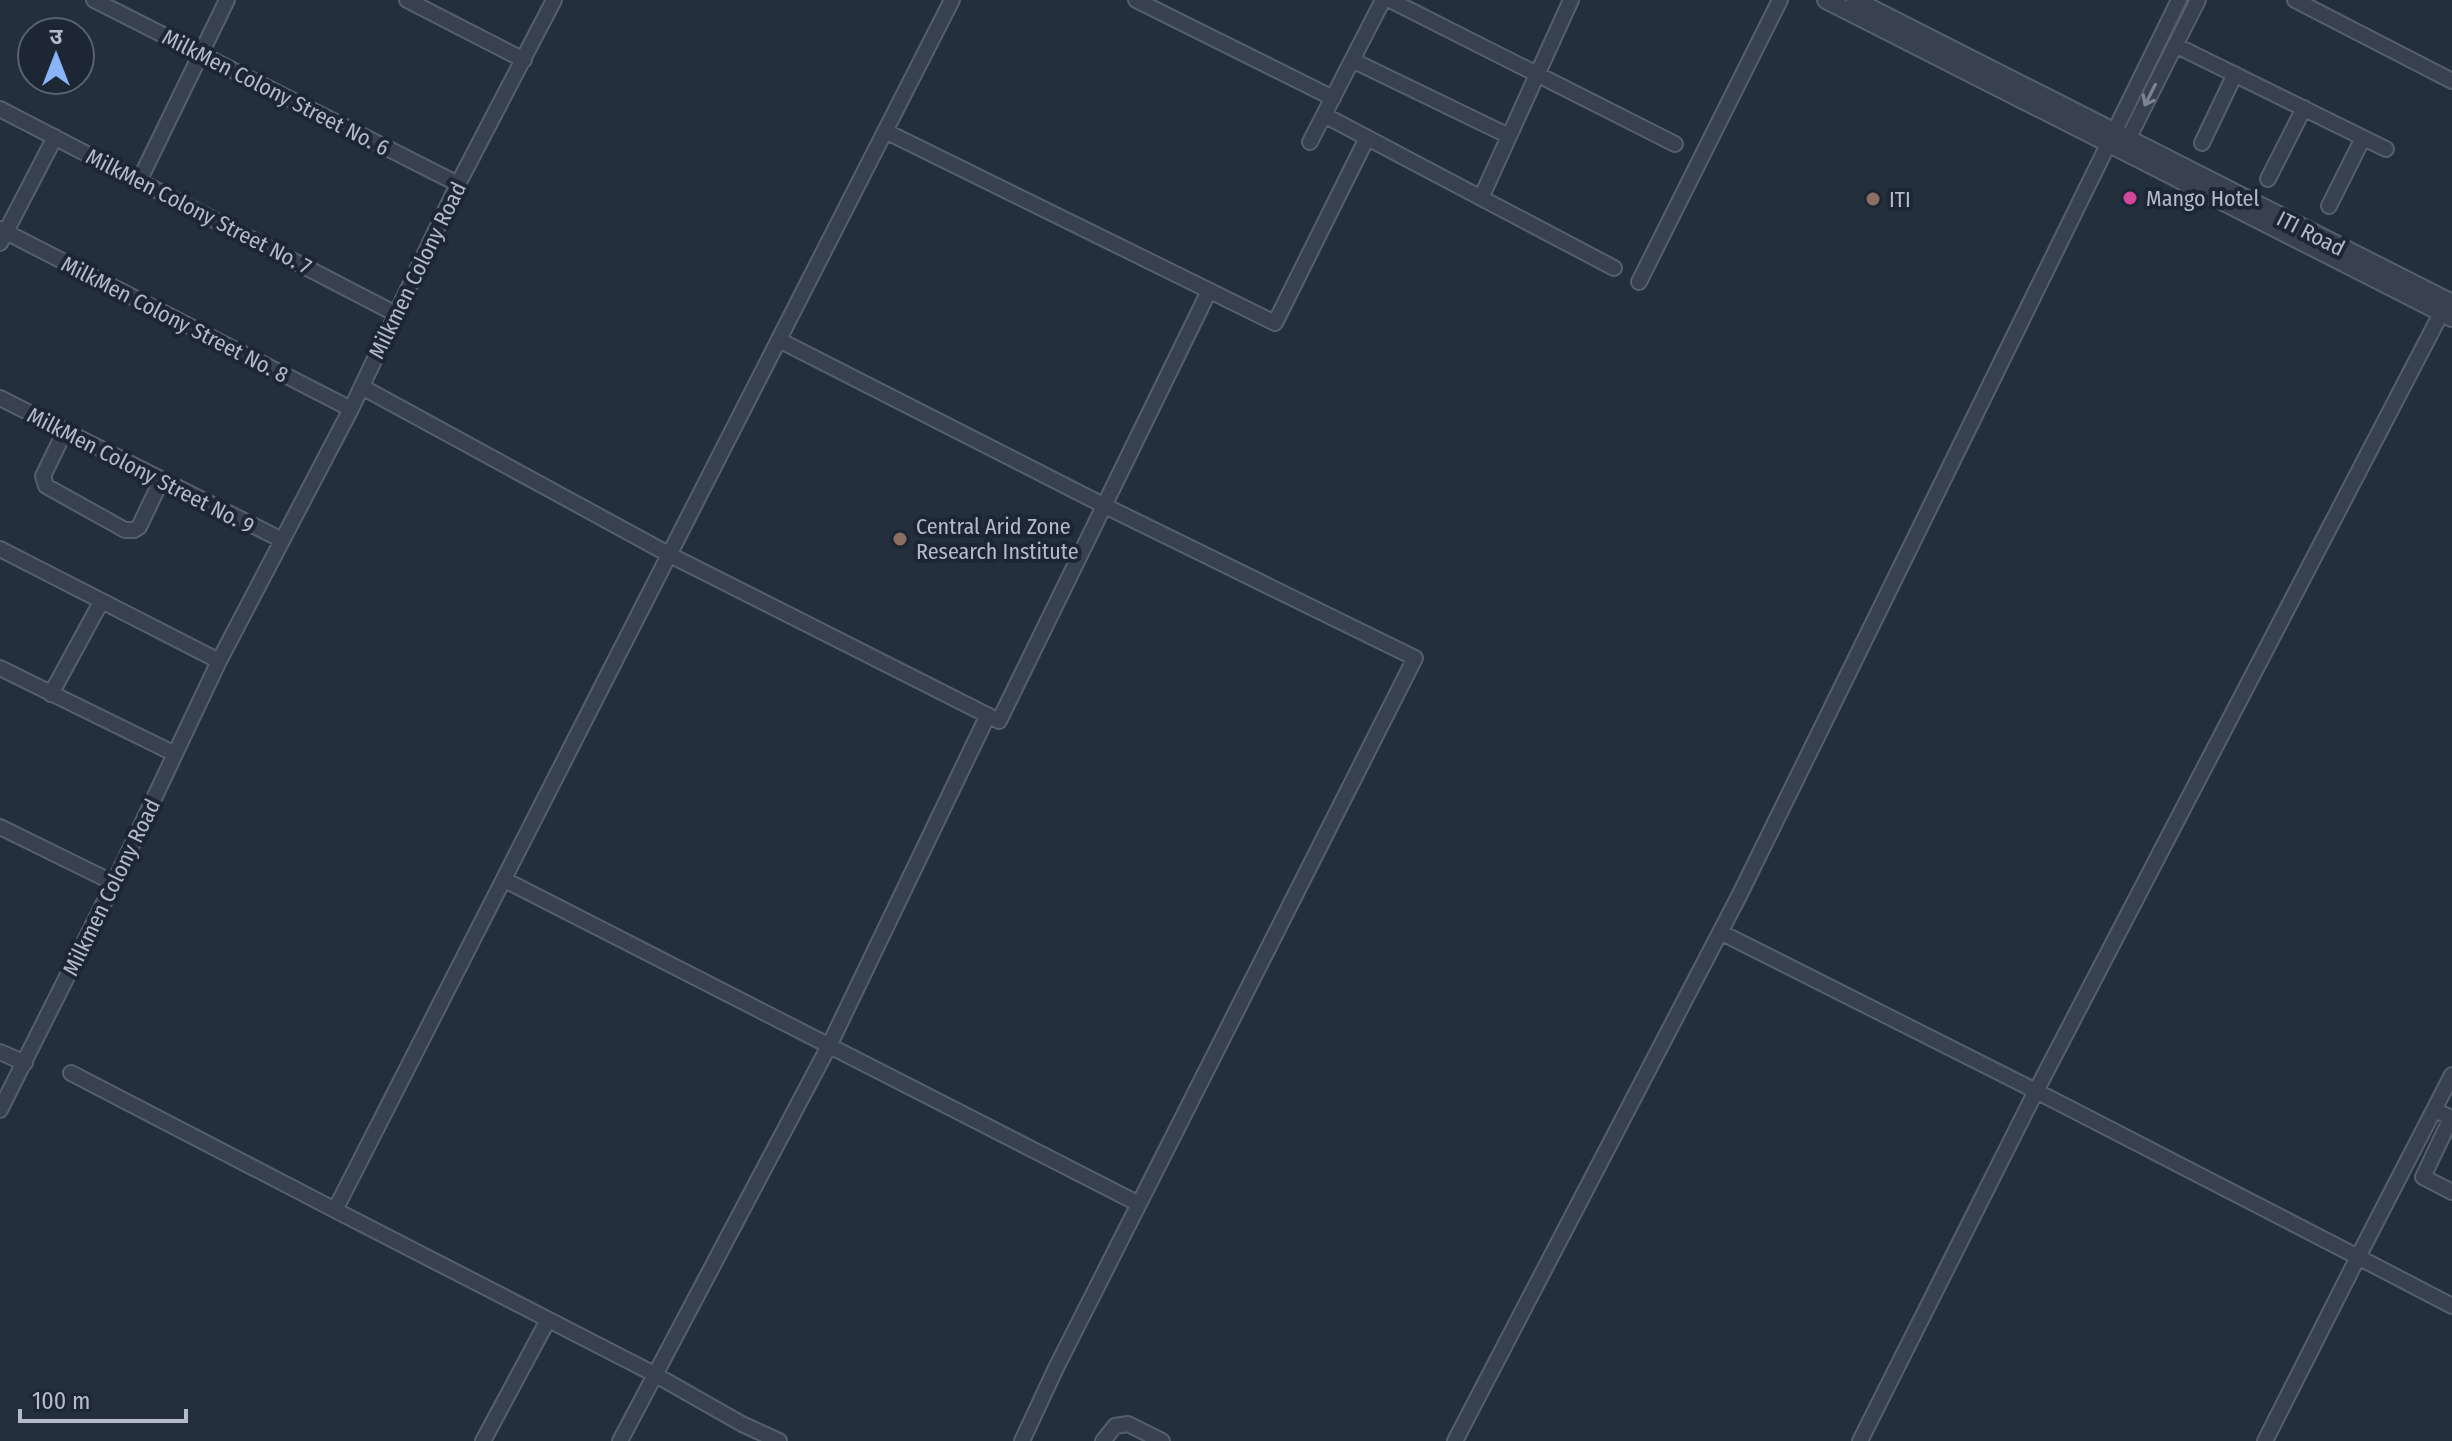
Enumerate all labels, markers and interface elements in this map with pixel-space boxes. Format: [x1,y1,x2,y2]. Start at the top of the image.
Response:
north arrow [16,16,96,96]
text: उ [50,23,64,50]
street label: MilkMen Colony Street No. 6 [158,23,394,162]
one-way arrow [2142,82,2158,106]
street label: MilkMen Colony Street No. 7 [82,143,316,280]
street label: Milkmen Colony Road [363,177,472,363]
place label: Mango Hotel [2146,185,2259,212]
place label: ITI [1889,186,1911,213]
marker: Mango Hotel [2121,189,2139,207]
marker: ITI [1864,190,1882,208]
street label: ITI Road [2272,205,2349,262]
street label: MilkMen Colony Street No. 8 [57,250,293,389]
street label: MilkMen Colony Street No. 9 [23,401,259,539]
place label: Central Arid Zone Research Institute [916,513,1079,565]
marker: Central Arid Zone Research Institute [891,530,909,548]
street label: Milkmen Colony Road [57,794,166,980]
scale bar [20,1373,186,1423]
text: 100 m [32,1387,90,1415]

